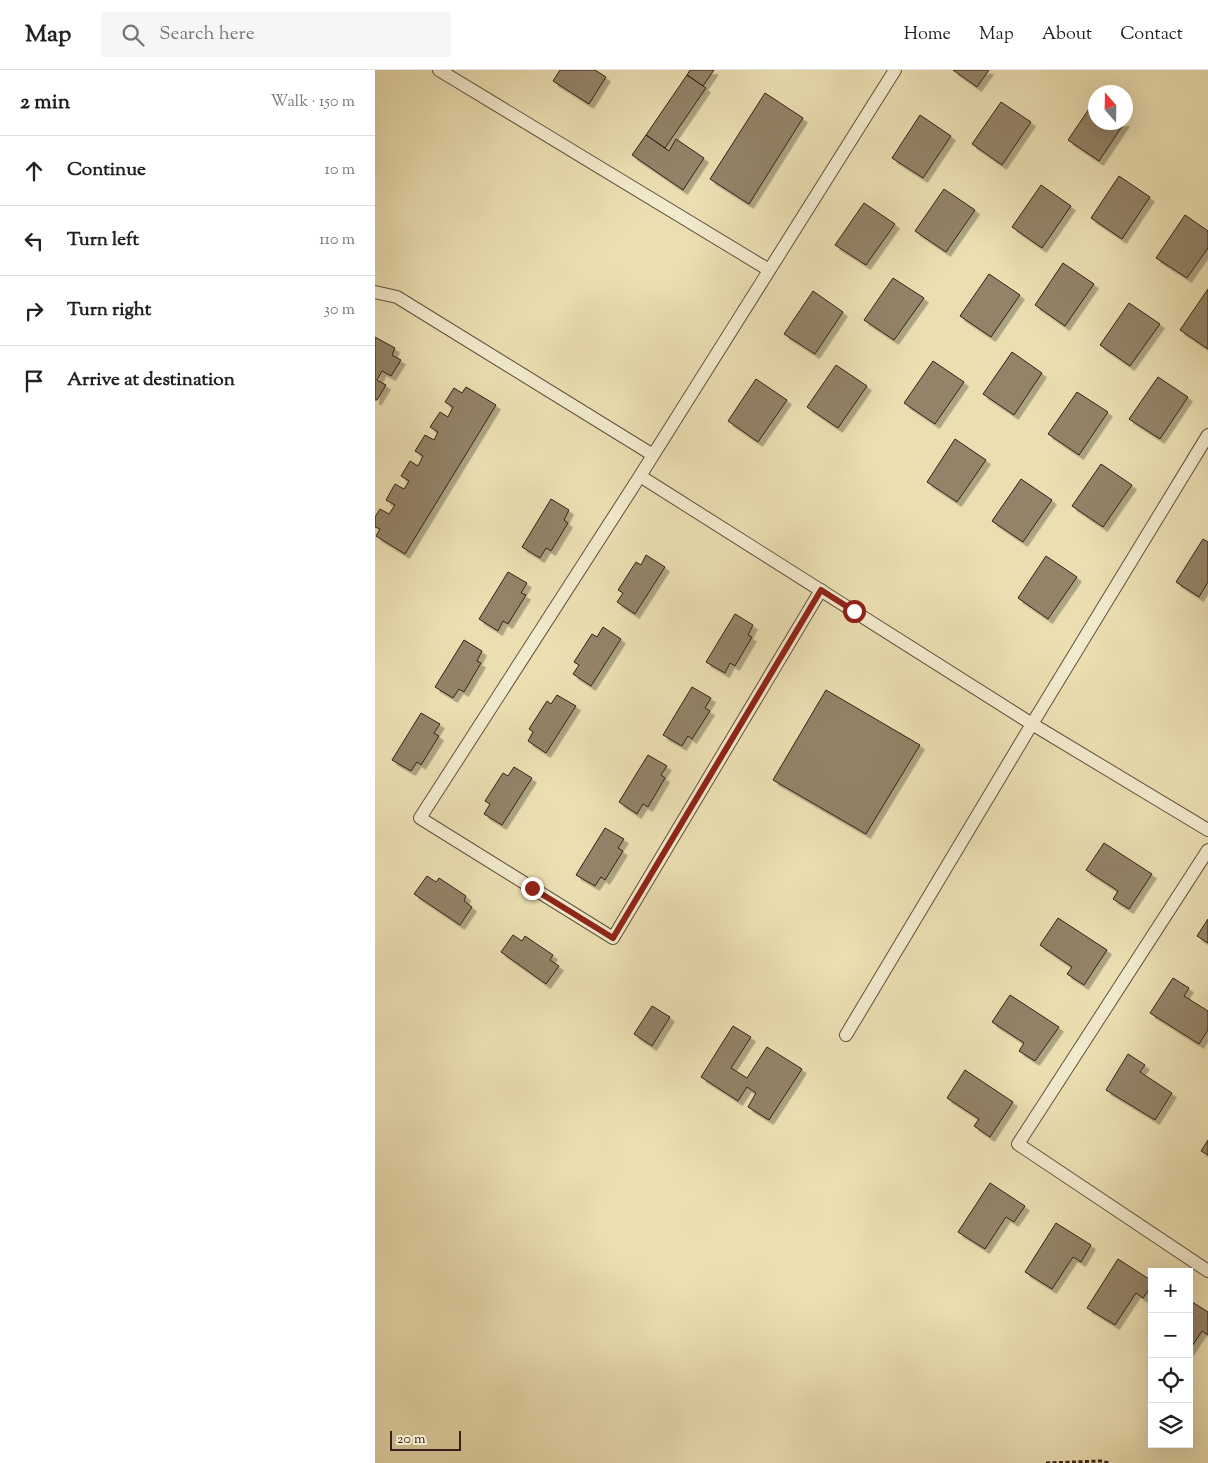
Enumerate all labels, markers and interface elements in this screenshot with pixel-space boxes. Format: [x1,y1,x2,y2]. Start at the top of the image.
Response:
search box [101,12,451,57]
text: Map [25,18,71,52]
icon: search [119,21,147,49]
text: Search here [159,21,255,48]
text: Home [904,22,951,48]
text: Map [979,22,1014,48]
text: About [1042,22,1092,48]
text: Contact [1120,22,1183,48]
north arrow [1088,85,1133,130]
text: 2 min [20,88,70,118]
text: Walk · 150 m [271,91,355,114]
icon: ahead [20,157,48,185]
text: Continue [67,157,146,184]
text: 10 m [325,159,355,182]
icon: left [20,227,48,255]
text: Turn left [67,227,139,254]
text: 110 m [319,229,355,252]
icon: right [20,297,48,325]
text: Turn right [67,297,151,324]
text: 30 m [324,299,355,322]
icon: arrive [20,367,48,395]
text: Arrive at destination [67,367,235,394]
route start [843,600,866,623]
route end [521,877,544,900]
map controls [1148,1268,1193,1448]
button: + [1148,1268,1193,1313]
button: − [1148,1313,1193,1358]
button: locate [1148,1358,1193,1403]
button: layers [1148,1403,1193,1448]
scale bar [390,1428,461,1451]
text: 20 m [397,1430,426,1450]

